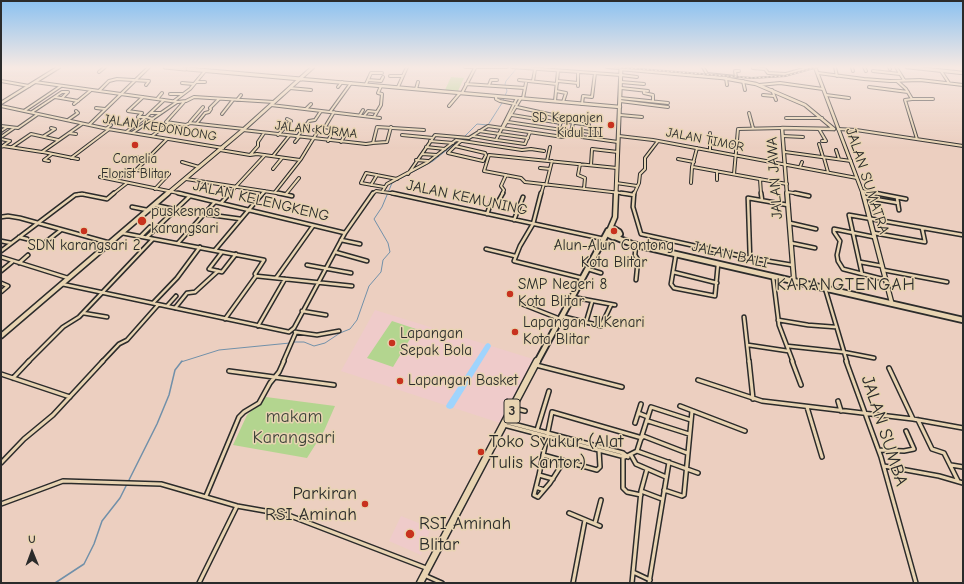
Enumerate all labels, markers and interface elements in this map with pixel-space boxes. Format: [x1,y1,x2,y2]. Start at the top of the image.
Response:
place label: SD Kepanjen Kidul III [532,110,603,141]
street label: JALAN KEDONDONG [102,111,218,145]
street label: JALAN KURMA [274,118,358,142]
marker: SD Kepanjen Kidul III [606,120,616,130]
street label: JALAN TIMOR [665,125,745,155]
street label: JALAN SUMATRA [841,125,893,237]
street label: JALAN JAWA [763,136,787,220]
marker: Camelia Florist Blitar [130,140,140,150]
place label: Camelia Florist Blitar [101,151,169,182]
street label: JALAN KEMUNING [405,176,529,220]
street label: JALAN KELENGKENG [191,177,331,225]
place label: puskesmas karangsari [151,203,220,238]
marker: puskesmas karangsari [136,215,148,227]
marker: SDN karangsari 2 [79,226,89,236]
marker: Alun-Alun Contong Kota Blitar [609,226,619,236]
place label: SDN karangsari 2 [27,237,141,255]
place label: Alun-Alun Contong Kota Blitar [554,237,674,272]
street label: JALAN BALI [690,237,770,273]
district label: KARANGTENGAH [776,275,916,295]
place label: SMP Negeri 8 Kota Blitar [518,276,607,311]
marker: SMP Negeri 8 Kota Blitar [505,289,515,299]
place label: Lapangan Jl.Kenari Kota Blitar [523,314,645,349]
place label: Lapangan Sepak Bola [400,325,472,360]
marker: Lapangan Jl.Kenari Kota Blitar [510,327,520,337]
marker: Lapangan Sepak Bola [387,338,397,348]
place label: Lapangan Basket [408,372,518,390]
street label: JALAN SUMBA [856,373,912,489]
marker: Lapangan Basket [395,376,405,386]
road number: 3 [504,399,520,423]
park label: makam Karangsari [253,406,335,448]
place label: Toko Syukur (Alat Tulis Kantor) [489,431,623,474]
marker: Toko Syukur (Alat Tulis Kantor) [476,447,486,457]
place label: Parkiran RSI Aminah [265,483,357,526]
marker: Parkiran RSI Aminah [360,499,370,509]
place label: RSI Aminah Blitar [419,513,511,556]
marker: RSI Aminah Blitar [404,528,416,540]
north arrow [12,532,52,572]
text: U [28,533,36,546]

